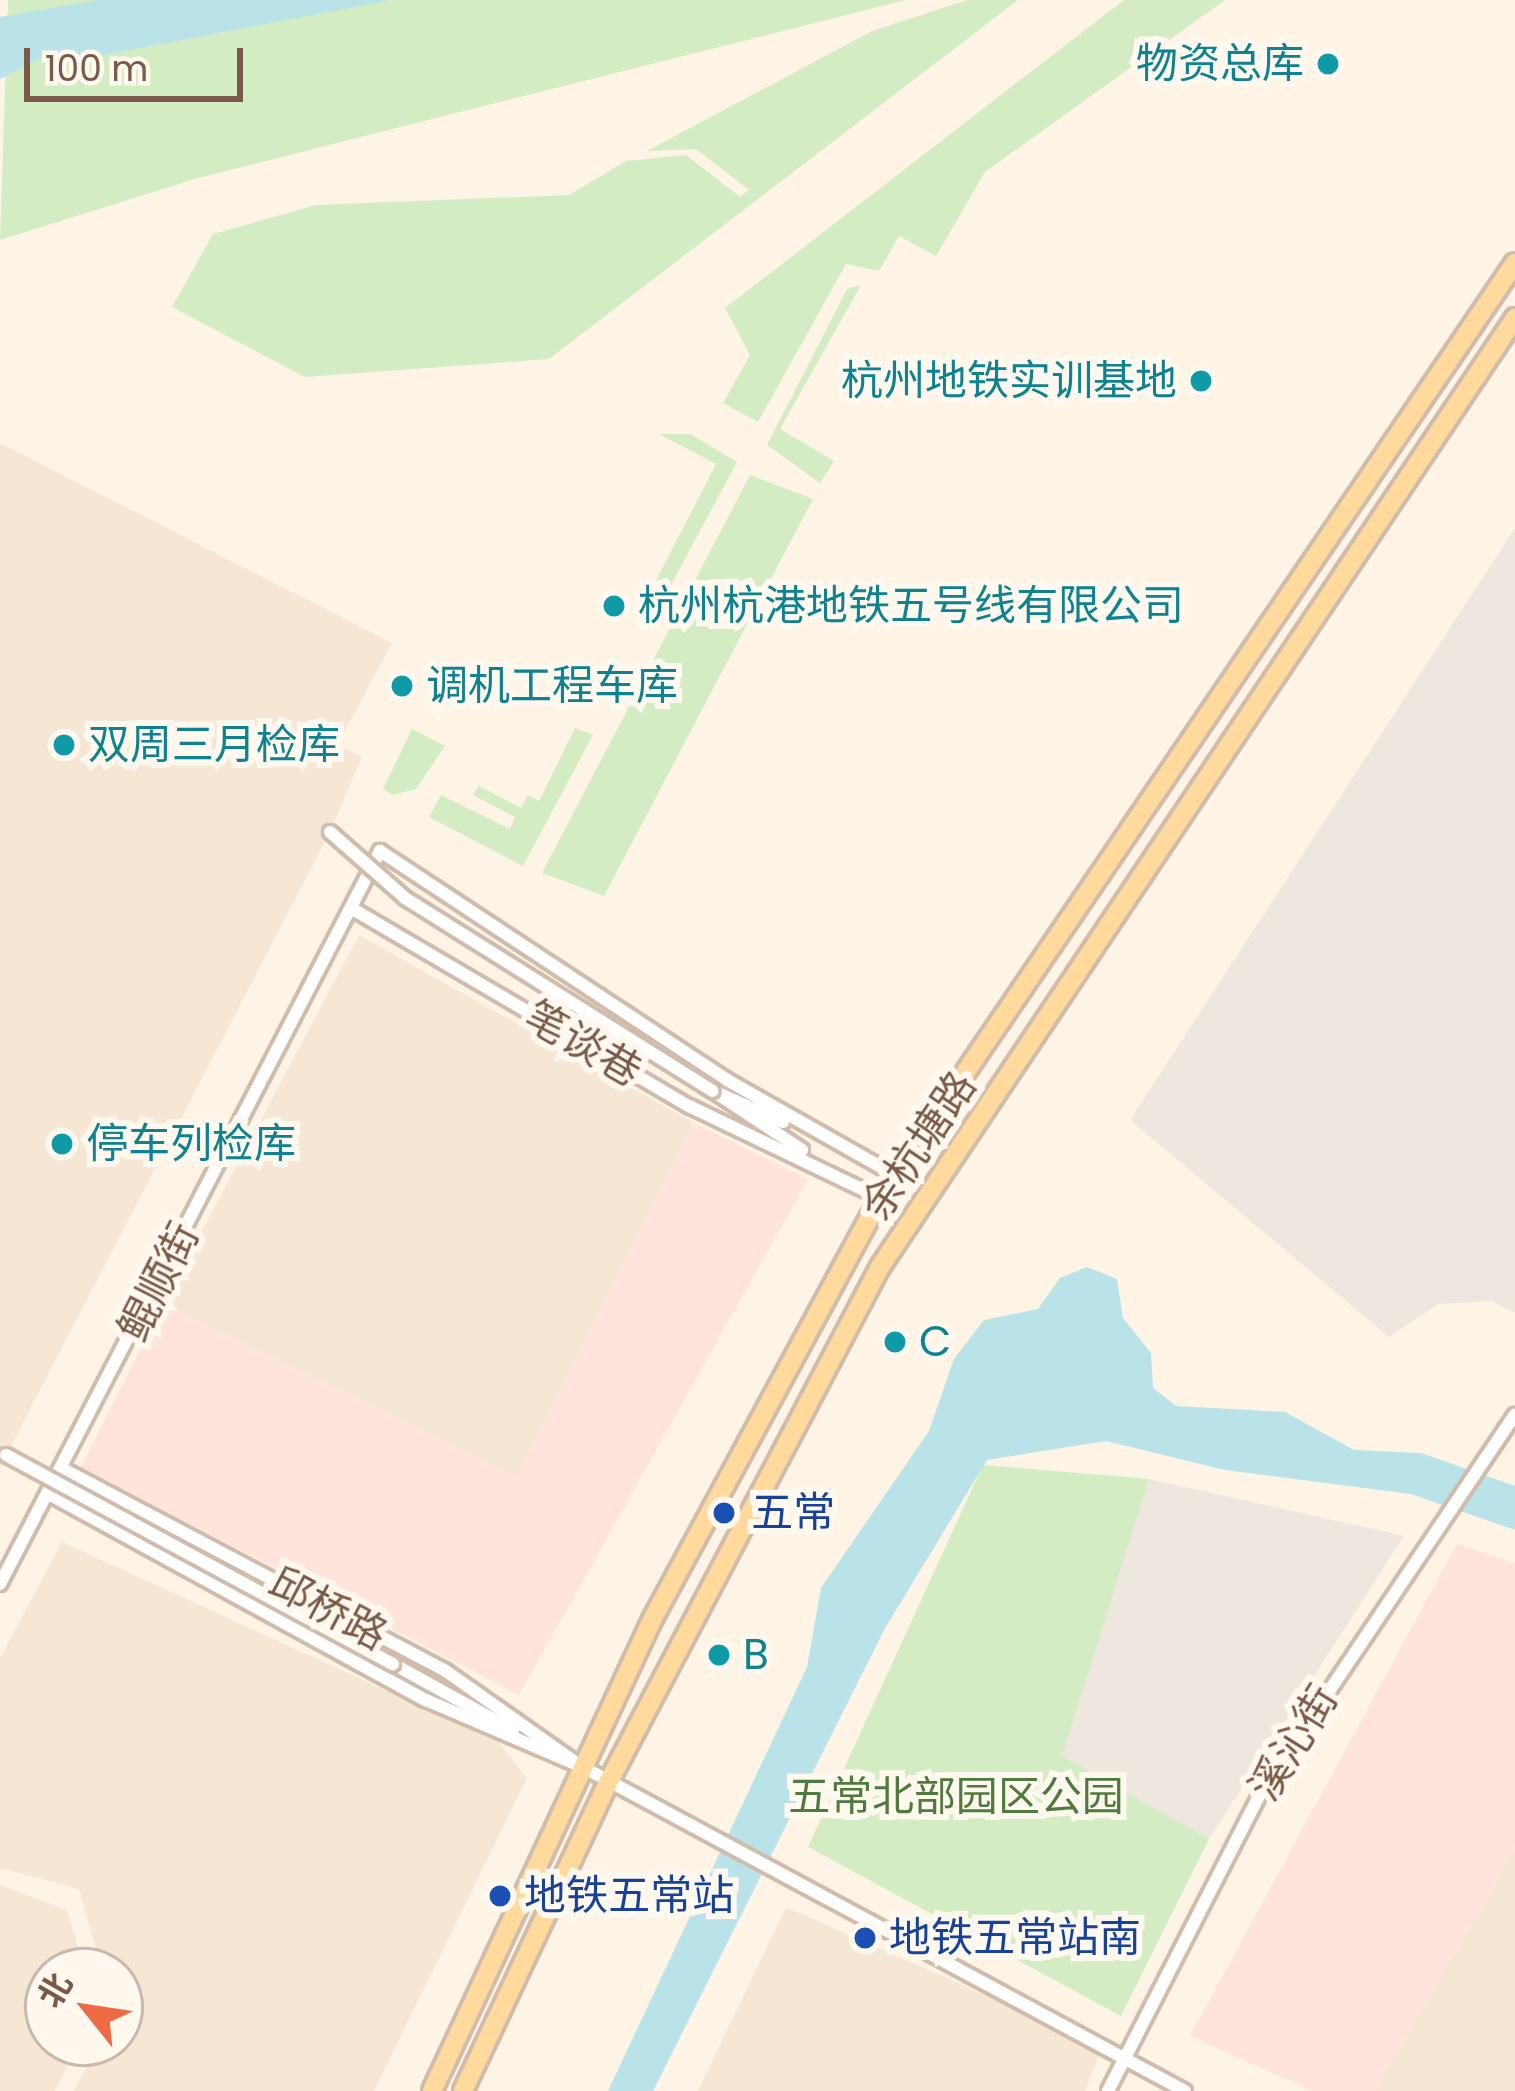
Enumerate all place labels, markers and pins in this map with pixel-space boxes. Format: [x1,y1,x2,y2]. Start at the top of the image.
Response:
place label: 物资总库 [1136,39,1304,89]
marker: 物资总库 [1315,51,1341,77]
place label: 杭州地铁实训基地 [841,356,1177,406]
marker: 杭州地铁实训基地 [1188,368,1214,394]
place label: 杭州杭港地铁五号线有限公司 [638,581,1184,631]
marker: 杭州杭港地铁五号线有限公司 [601,593,627,619]
place label: 调机工程车库 [426,661,678,711]
marker: 调机工程车库 [389,673,415,699]
place label: 双周三月检库 [88,720,340,770]
marker: 双周三月检库 [51,732,77,758]
place label: 停车列检库 [86,1119,296,1169]
marker: 停车列检库 [49,1131,75,1157]
place label: C [919,1317,951,1367]
marker: C [882,1329,908,1355]
place label: 五常 [751,1488,835,1538]
marker: 五常 [708,1497,740,1529]
place label: B [743,1630,769,1680]
marker: B [706,1642,732,1668]
place label: 地铁五常站 [524,1871,734,1921]
marker: 地铁五常站 [487,1883,513,1909]
place label: 地铁五常站南 [889,1913,1141,1963]
marker: 地铁五常站南 [852,1925,878,1951]

